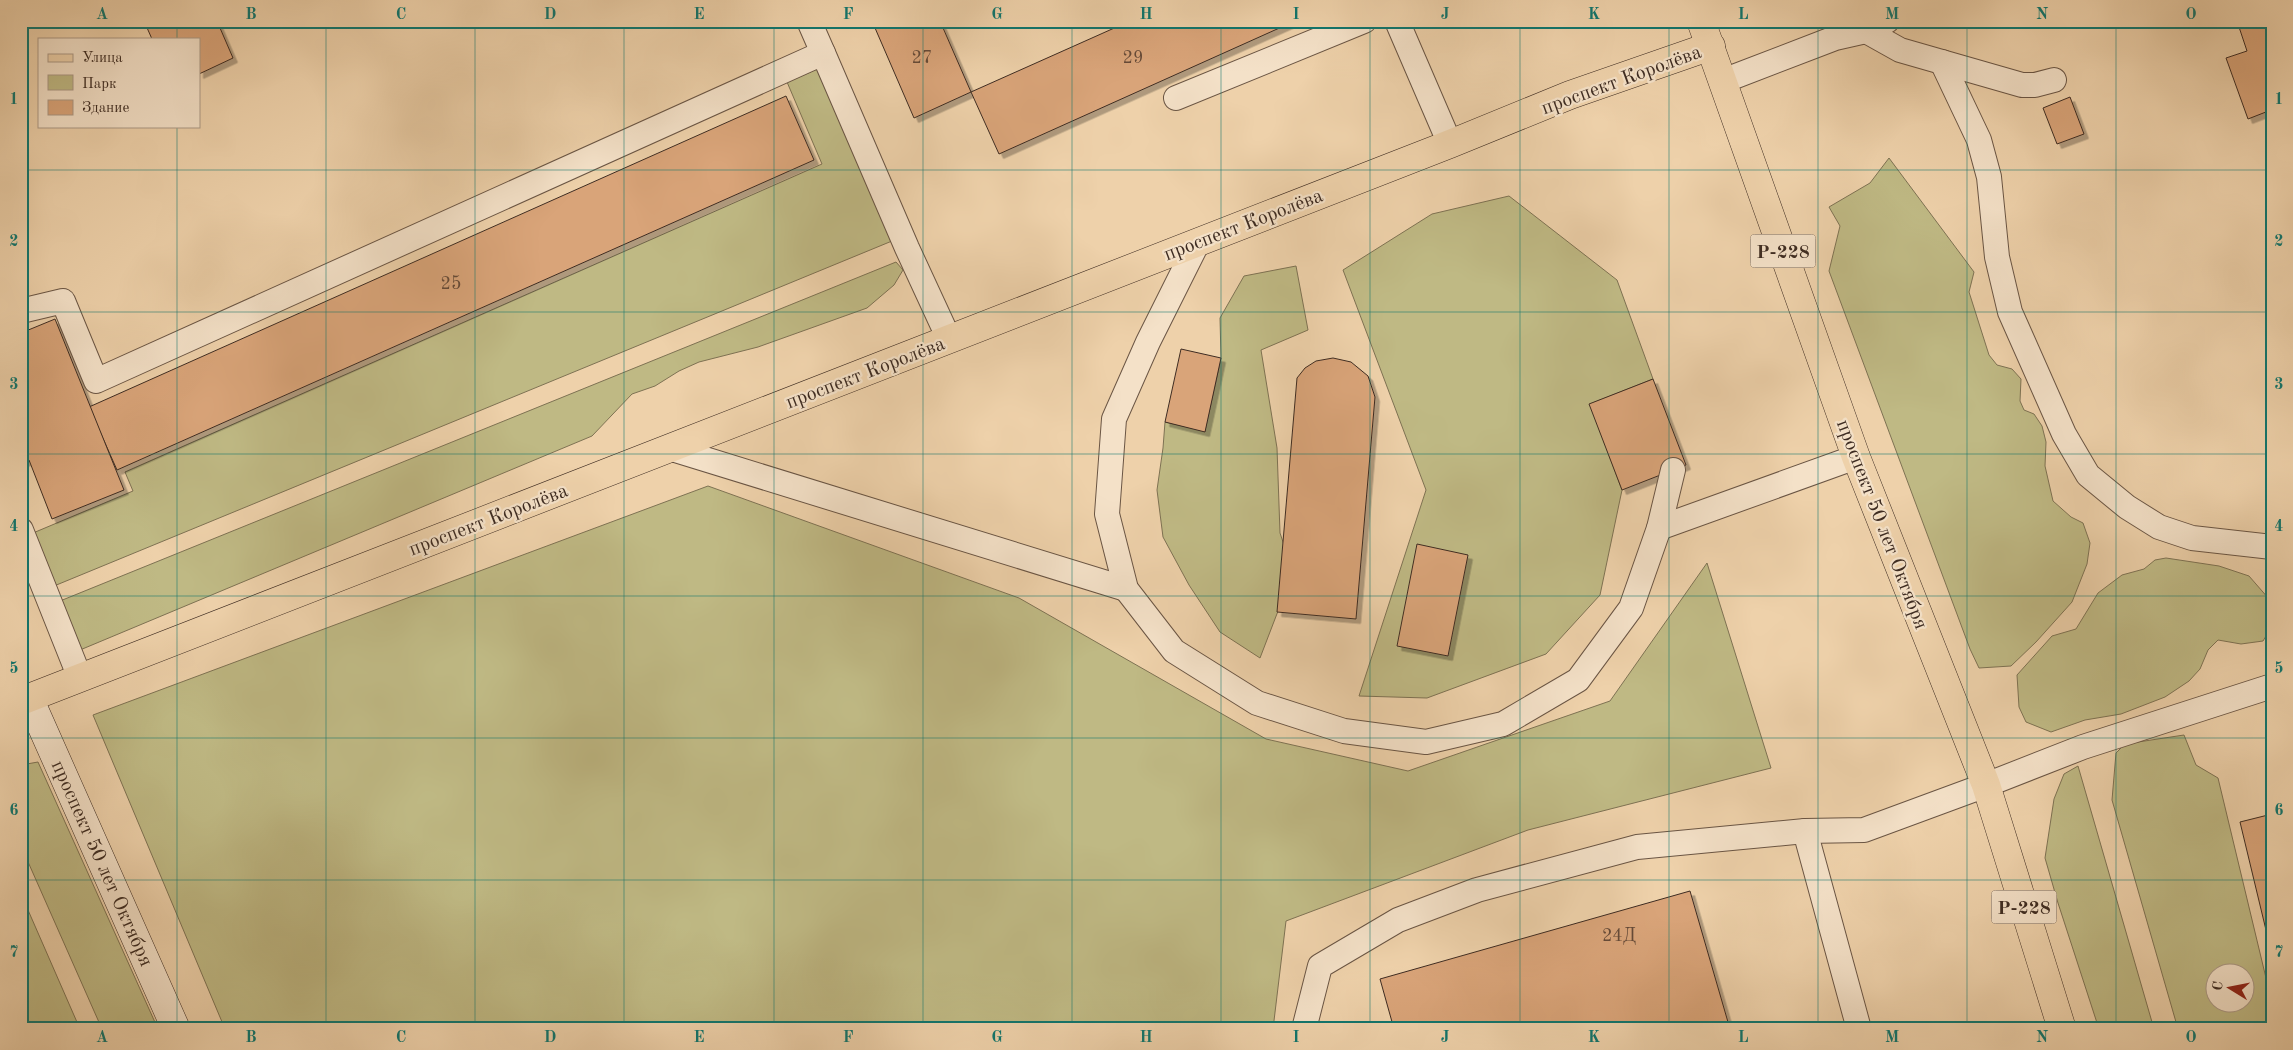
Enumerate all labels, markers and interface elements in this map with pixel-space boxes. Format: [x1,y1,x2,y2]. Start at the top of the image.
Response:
text: A [96,7,108,23]
text: B [245,7,257,23]
text: C [396,7,406,23]
text: D [544,7,556,23]
text: E [693,7,705,23]
text: F [843,7,854,23]
text: G [991,7,1003,23]
text: H [1139,7,1153,23]
text: I [1292,7,1300,23]
text: J [1441,7,1450,23]
text: K [1588,7,1600,23]
text: L [1738,7,1749,23]
text: M [1885,7,1899,23]
text: N [2036,7,2049,23]
text: O [2185,7,2197,23]
legend [38,38,200,128]
street label: проспект Королёва [1539,43,1704,119]
house number: 27 [912,49,932,67]
house number: 29 [1123,49,1143,67]
text: Улица [82,51,123,66]
text: Парк [82,77,117,92]
text: 1 [9,92,19,108]
text: 1 [2274,92,2284,108]
text: Здание [82,101,129,116]
street label: проспект Королёва [1161,186,1326,265]
text: 2 [9,234,19,250]
text: 2 [2274,234,2284,250]
road number: Р-228 [1750,235,1816,268]
house number: 25 [441,275,461,293]
street label: проспект Королёва [783,334,948,413]
text: 3 [9,377,19,393]
text: 3 [2274,377,2284,393]
street label: проспект 50 лет Октября [1832,417,1930,632]
street label: проспект Королёва [406,481,571,560]
text: 4 [9,519,19,535]
text: 4 [2274,519,2284,535]
text: 5 [9,661,19,677]
text: 5 [2274,661,2284,677]
street label: проспект 50 лет Октября [47,758,156,970]
text: 6 [9,803,19,819]
text: 6 [2274,803,2284,819]
road number: Р-228 [1992,890,2056,924]
house number: 24Д [1602,927,1636,945]
text: 7 [9,945,19,961]
text: 7 [2274,945,2284,961]
north arrow [2206,962,2256,1012]
text: С [2210,980,2226,992]
text: A [96,1030,108,1046]
text: B [245,1030,257,1046]
text: C [396,1030,406,1046]
text: D [544,1030,556,1046]
text: E [693,1030,705,1046]
text: F [843,1030,854,1046]
text: G [991,1030,1003,1046]
text: H [1139,1030,1153,1046]
text: I [1292,1030,1300,1046]
text: J [1441,1030,1450,1046]
text: K [1588,1030,1600,1046]
text: L [1738,1030,1749,1046]
text: M [1885,1030,1899,1046]
text: N [2036,1030,2049,1046]
text: O [2185,1030,2197,1046]

